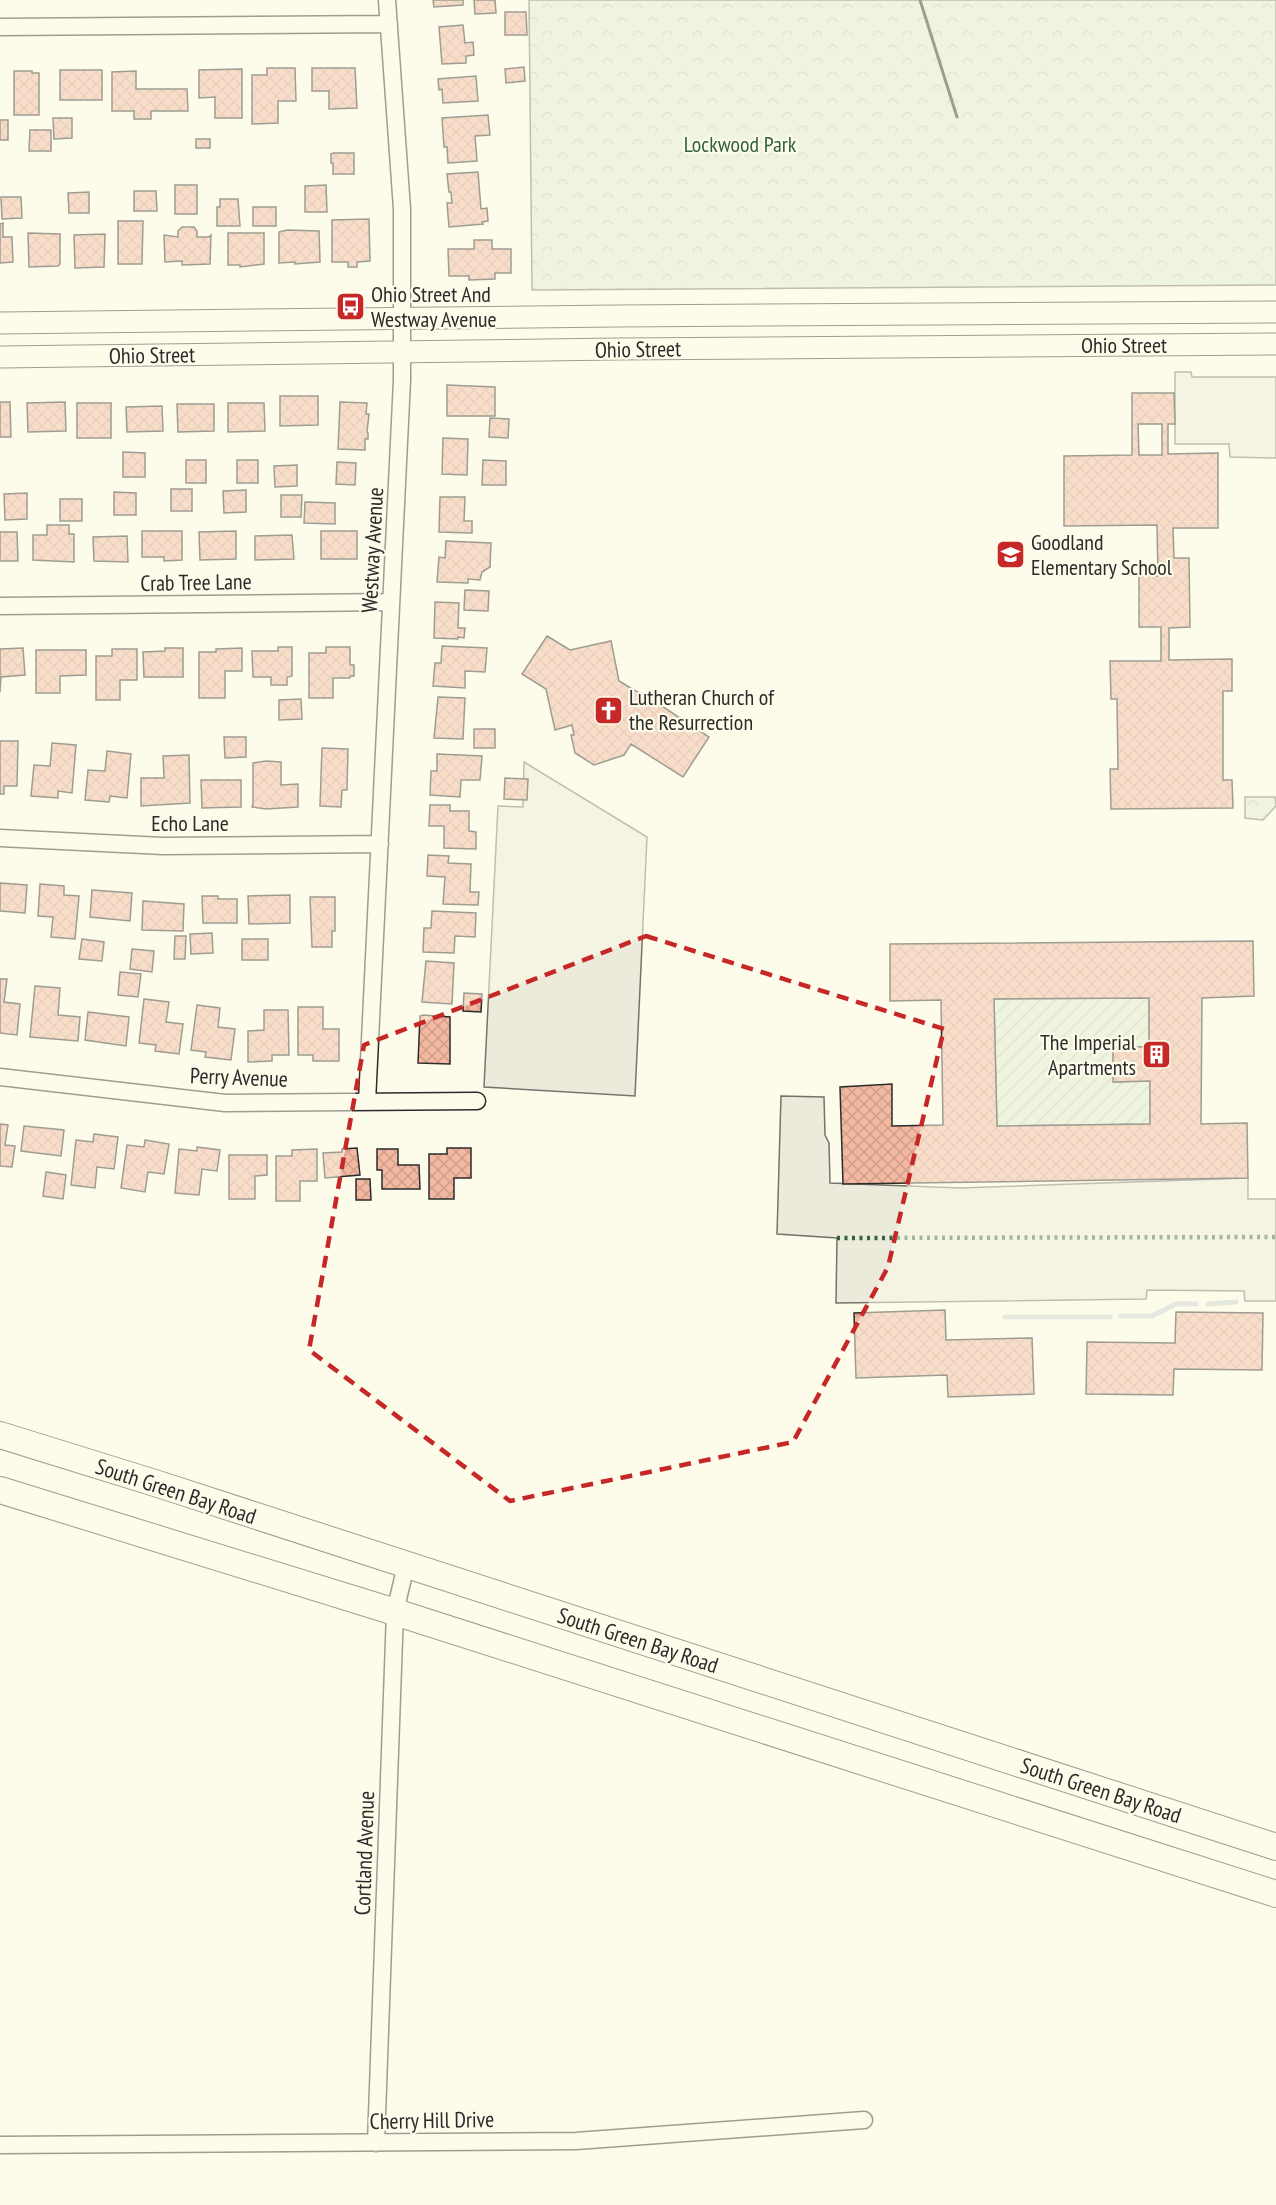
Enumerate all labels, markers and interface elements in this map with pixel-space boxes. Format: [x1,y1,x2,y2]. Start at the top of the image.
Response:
park label: Lockwood Park [684,130,797,158]
place label: Ohio Street And Westway Avenue [371,280,497,333]
bus stop icon: Ohio Street And Westway Avenue [334,291,366,323]
street label: Ohio Street [1081,331,1167,359]
street label: Ohio Street [595,334,681,364]
street label: Ohio Street [109,340,195,370]
street label: Westway Avenue [355,487,389,613]
place label: Goodland Elementary School [1031,528,1173,581]
school or university icon: Goodland Elementary School [994,539,1026,571]
street label: Crab Tree Lane [140,567,252,597]
place label: Lutheran Church of the Resurrection [629,683,775,736]
church icon: Lutheran Church of the Resurrection [592,694,624,726]
street label: Echo Lane [151,809,229,837]
place label: The Imperial Apartments [1040,1028,1137,1081]
building icon: The Imperial Apartments [1141,1039,1173,1071]
street label: Perry Avenue [190,1061,288,1093]
street label: South Green Bay Road [92,1452,260,1530]
street label: South Green Bay Road [554,1601,722,1679]
street label: South Green Bay Road [1017,1751,1185,1829]
street label: Cortland Avenue [348,1790,380,1916]
street label: Cherry Hill Drive [369,2105,495,2135]

